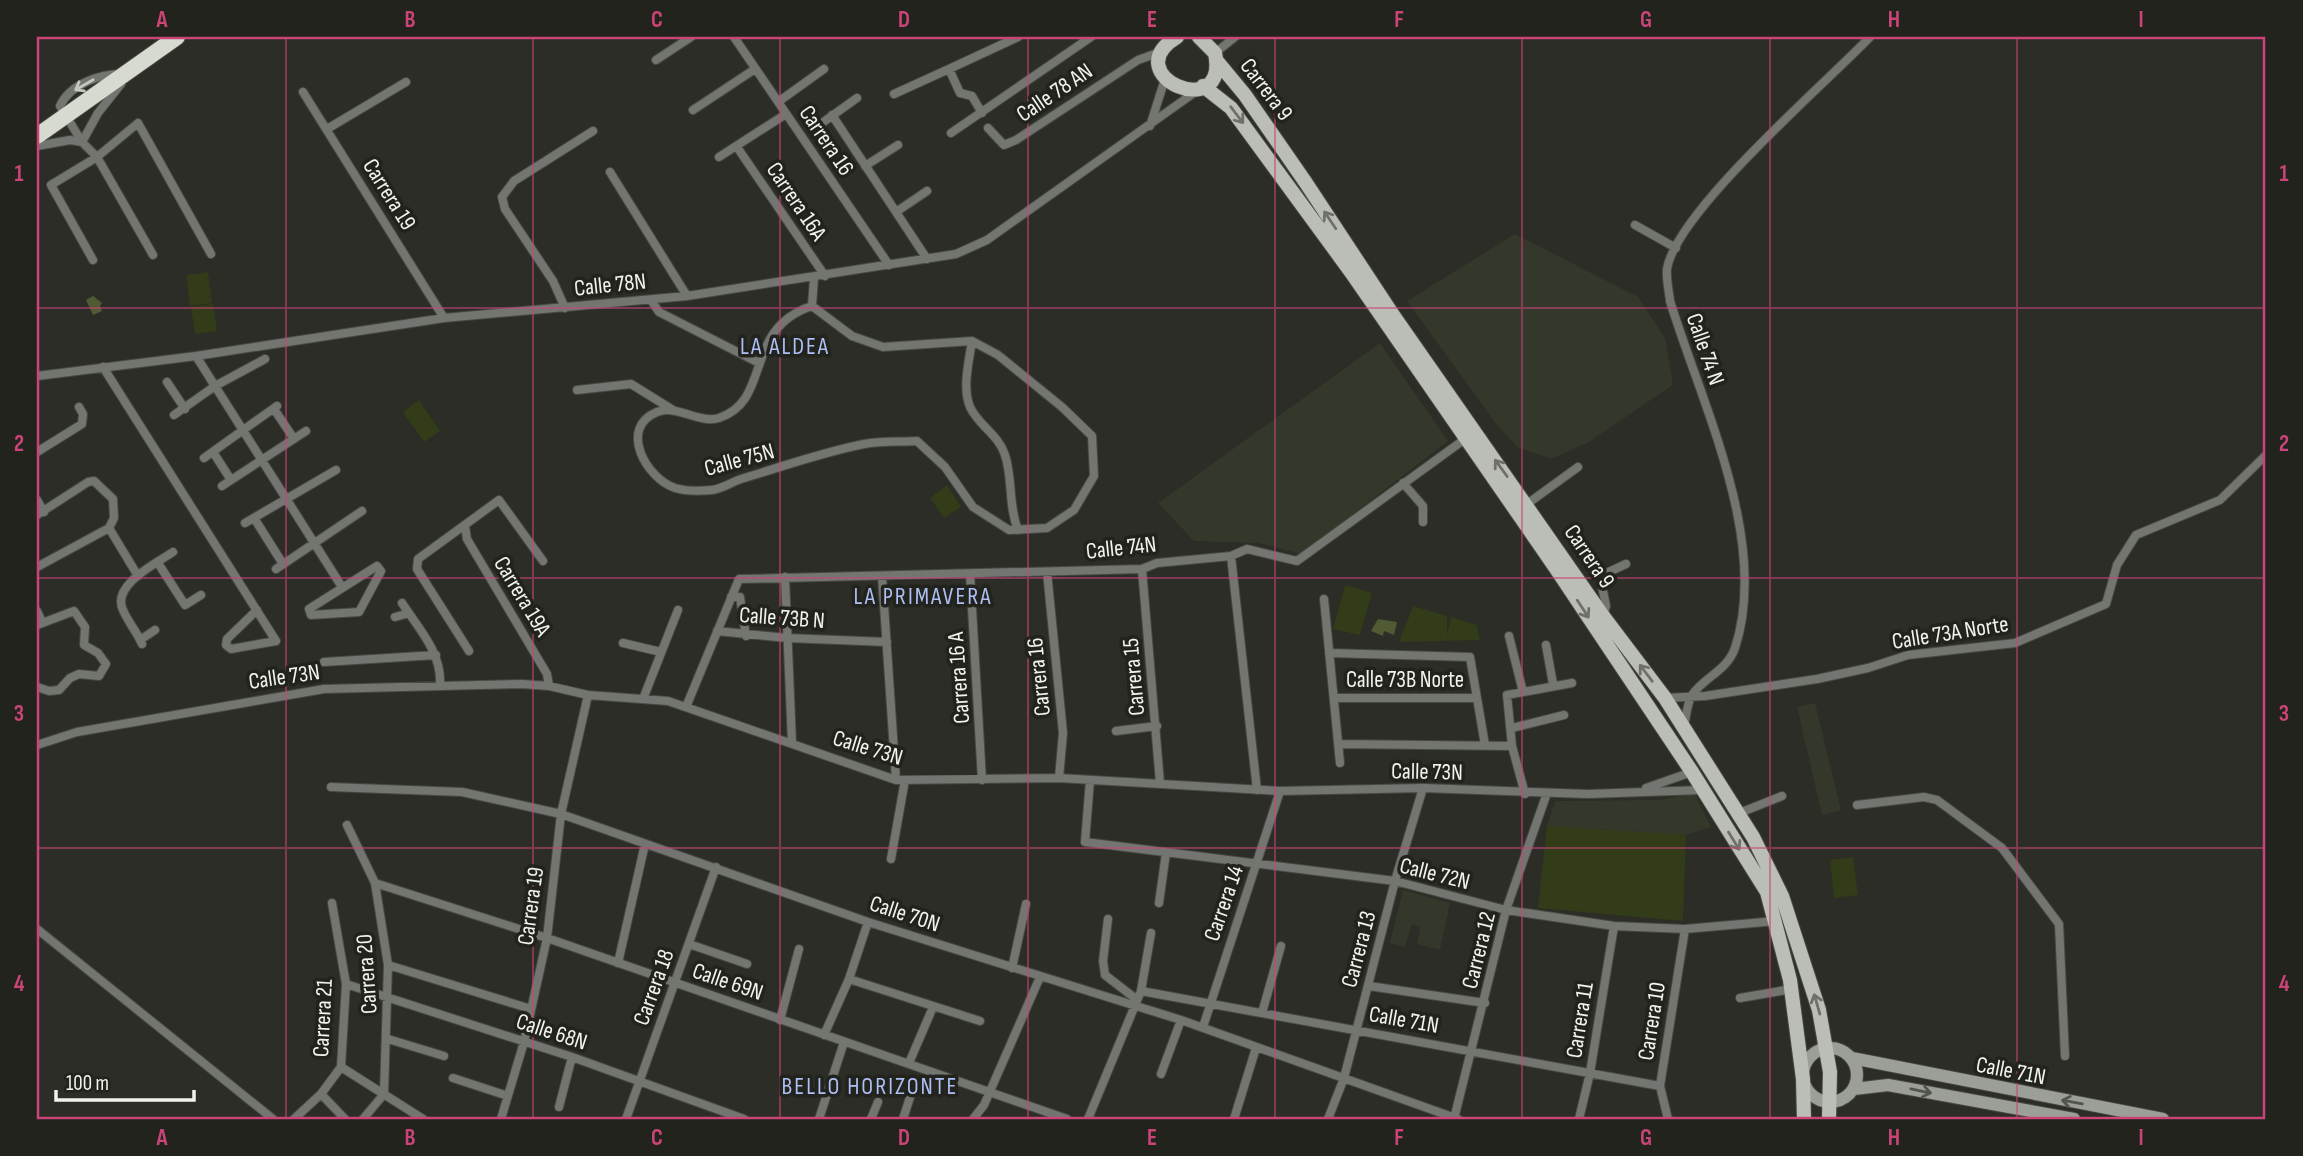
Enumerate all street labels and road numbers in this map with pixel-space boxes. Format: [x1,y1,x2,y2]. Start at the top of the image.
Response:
street label: Carrera 9 [1234,53,1299,126]
street label: Calle 78 AN [1011,57,1098,128]
street label: Carrera 16 [793,100,860,181]
street label: Carrera 19 [356,154,422,235]
street label: Carrera 16A [760,157,833,246]
street label: Calle 78N [573,267,647,303]
street label: Calle 74 N [1680,310,1730,389]
street label: Calle 75N [701,437,777,483]
street label: Carrera 9 [1558,519,1621,594]
street label: Calle 74N [1085,530,1158,566]
street label: Carrera 19A [487,551,557,642]
street label: Calle 73B N [738,601,826,635]
street label: Calle 73A Norte [1890,610,2010,656]
street label: Carrera 16 A [942,631,976,725]
street label: Carrera 16 [1021,636,1057,717]
street label: Carrera 15 [1117,637,1151,717]
street label: Calle 73N [247,658,322,696]
street label: Calle 73B Norte [1346,666,1464,694]
street label: Calle 73N [829,724,906,772]
street label: Calle 73N [1391,757,1463,787]
street label: Calle 72N [1397,852,1473,896]
street label: Carrera 14 [1198,861,1250,945]
street label: Carrera 19 [512,865,550,947]
street label: Calle 70N [866,889,943,938]
street label: Carrera 13 [1335,908,1383,991]
street label: Carrera 12 [1456,909,1502,992]
street label: Carrera 20 [350,933,384,1015]
street label: Carrera 18 [627,946,681,1029]
street label: Calle 69N [689,957,767,1007]
street label: Carrera 21 [307,978,339,1058]
street label: Carrera 11 [1560,980,1600,1060]
street label: Carrera 10 [1632,980,1672,1062]
street label: Calle 71N [1367,1000,1441,1040]
street label: Calle 68N [513,1007,591,1057]
street label: Calle 71N [1974,1051,2048,1091]

